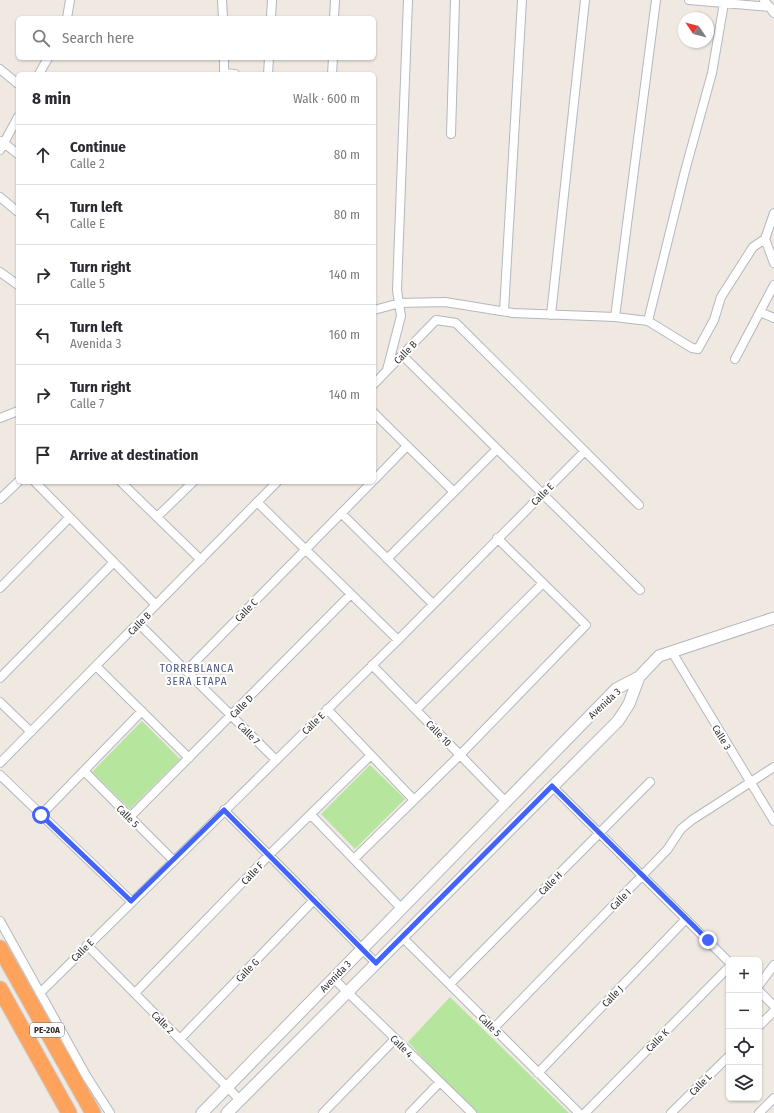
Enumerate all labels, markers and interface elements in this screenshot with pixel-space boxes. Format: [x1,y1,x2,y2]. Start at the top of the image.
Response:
north arrow [678,12,714,48]
search box [16,16,376,60]
icon: search [30,27,52,49]
text: Search here [62,29,134,47]
text: 8 min [32,88,71,109]
text: Walk · 600 m [293,91,360,106]
text: Continue [70,138,126,156]
icon: ahead [32,144,54,166]
text: 80 m [334,147,360,162]
text: Calle 2 [70,156,105,171]
text: Turn left [70,198,123,216]
icon: left [32,204,54,226]
text: 80 m [334,207,360,222]
text: Calle E [70,216,105,231]
text: Turn right [70,258,131,276]
icon: right [32,264,54,286]
text: 140 m [329,267,360,282]
text: Calle 5 [70,276,105,291]
text: Turn left [70,318,123,336]
icon: left [32,324,54,346]
text: 160 m [329,327,360,342]
text: Avenida 3 [70,336,121,351]
street label: Calle B [392,338,420,367]
text: Turn right [70,378,131,396]
icon: right [32,384,54,406]
text: 140 m [329,387,360,402]
text: Calle 7 [70,396,104,411]
icon: arrive [32,444,54,466]
text: Arrive at destination [70,446,198,464]
street label: Calle E [529,481,557,508]
street label: Calle C [233,597,261,625]
street label: Calle B [126,609,154,638]
district label: TORREBLANCA 3ERA ETAPA [160,662,234,688]
street label: Avenida 3 [586,686,624,722]
street label: Calle D [228,692,256,721]
street label: Calle E [300,710,328,737]
street label: Calle 10 [423,718,454,749]
street label: Calle 7 [235,720,262,747]
street label: Calle 3 [709,723,733,753]
street label: Calle 5 [114,803,141,831]
route start [32,806,50,824]
street label: Calle F [239,859,267,887]
street label: Calle H [536,869,565,898]
street label: Calle I [608,887,634,913]
route end [699,931,717,949]
street label: Calle E [69,937,97,964]
street label: Calle G [234,956,262,985]
map controls [726,957,762,1101]
button: + [726,957,762,993]
street label: Avenida 3 [318,958,354,995]
street label: Calle J [600,984,626,1010]
button: − [726,993,762,1029]
street label: Calle 2 [149,1009,176,1037]
street label: Calle 5 [476,1012,503,1040]
road number: PE-20A [30,1023,64,1037]
street label: Calle K [644,1026,672,1055]
button: locate [726,1029,762,1065]
street label: Calle 4 [387,1033,415,1061]
button: layers [726,1065,762,1101]
street label: Calle L [687,1071,715,1098]

